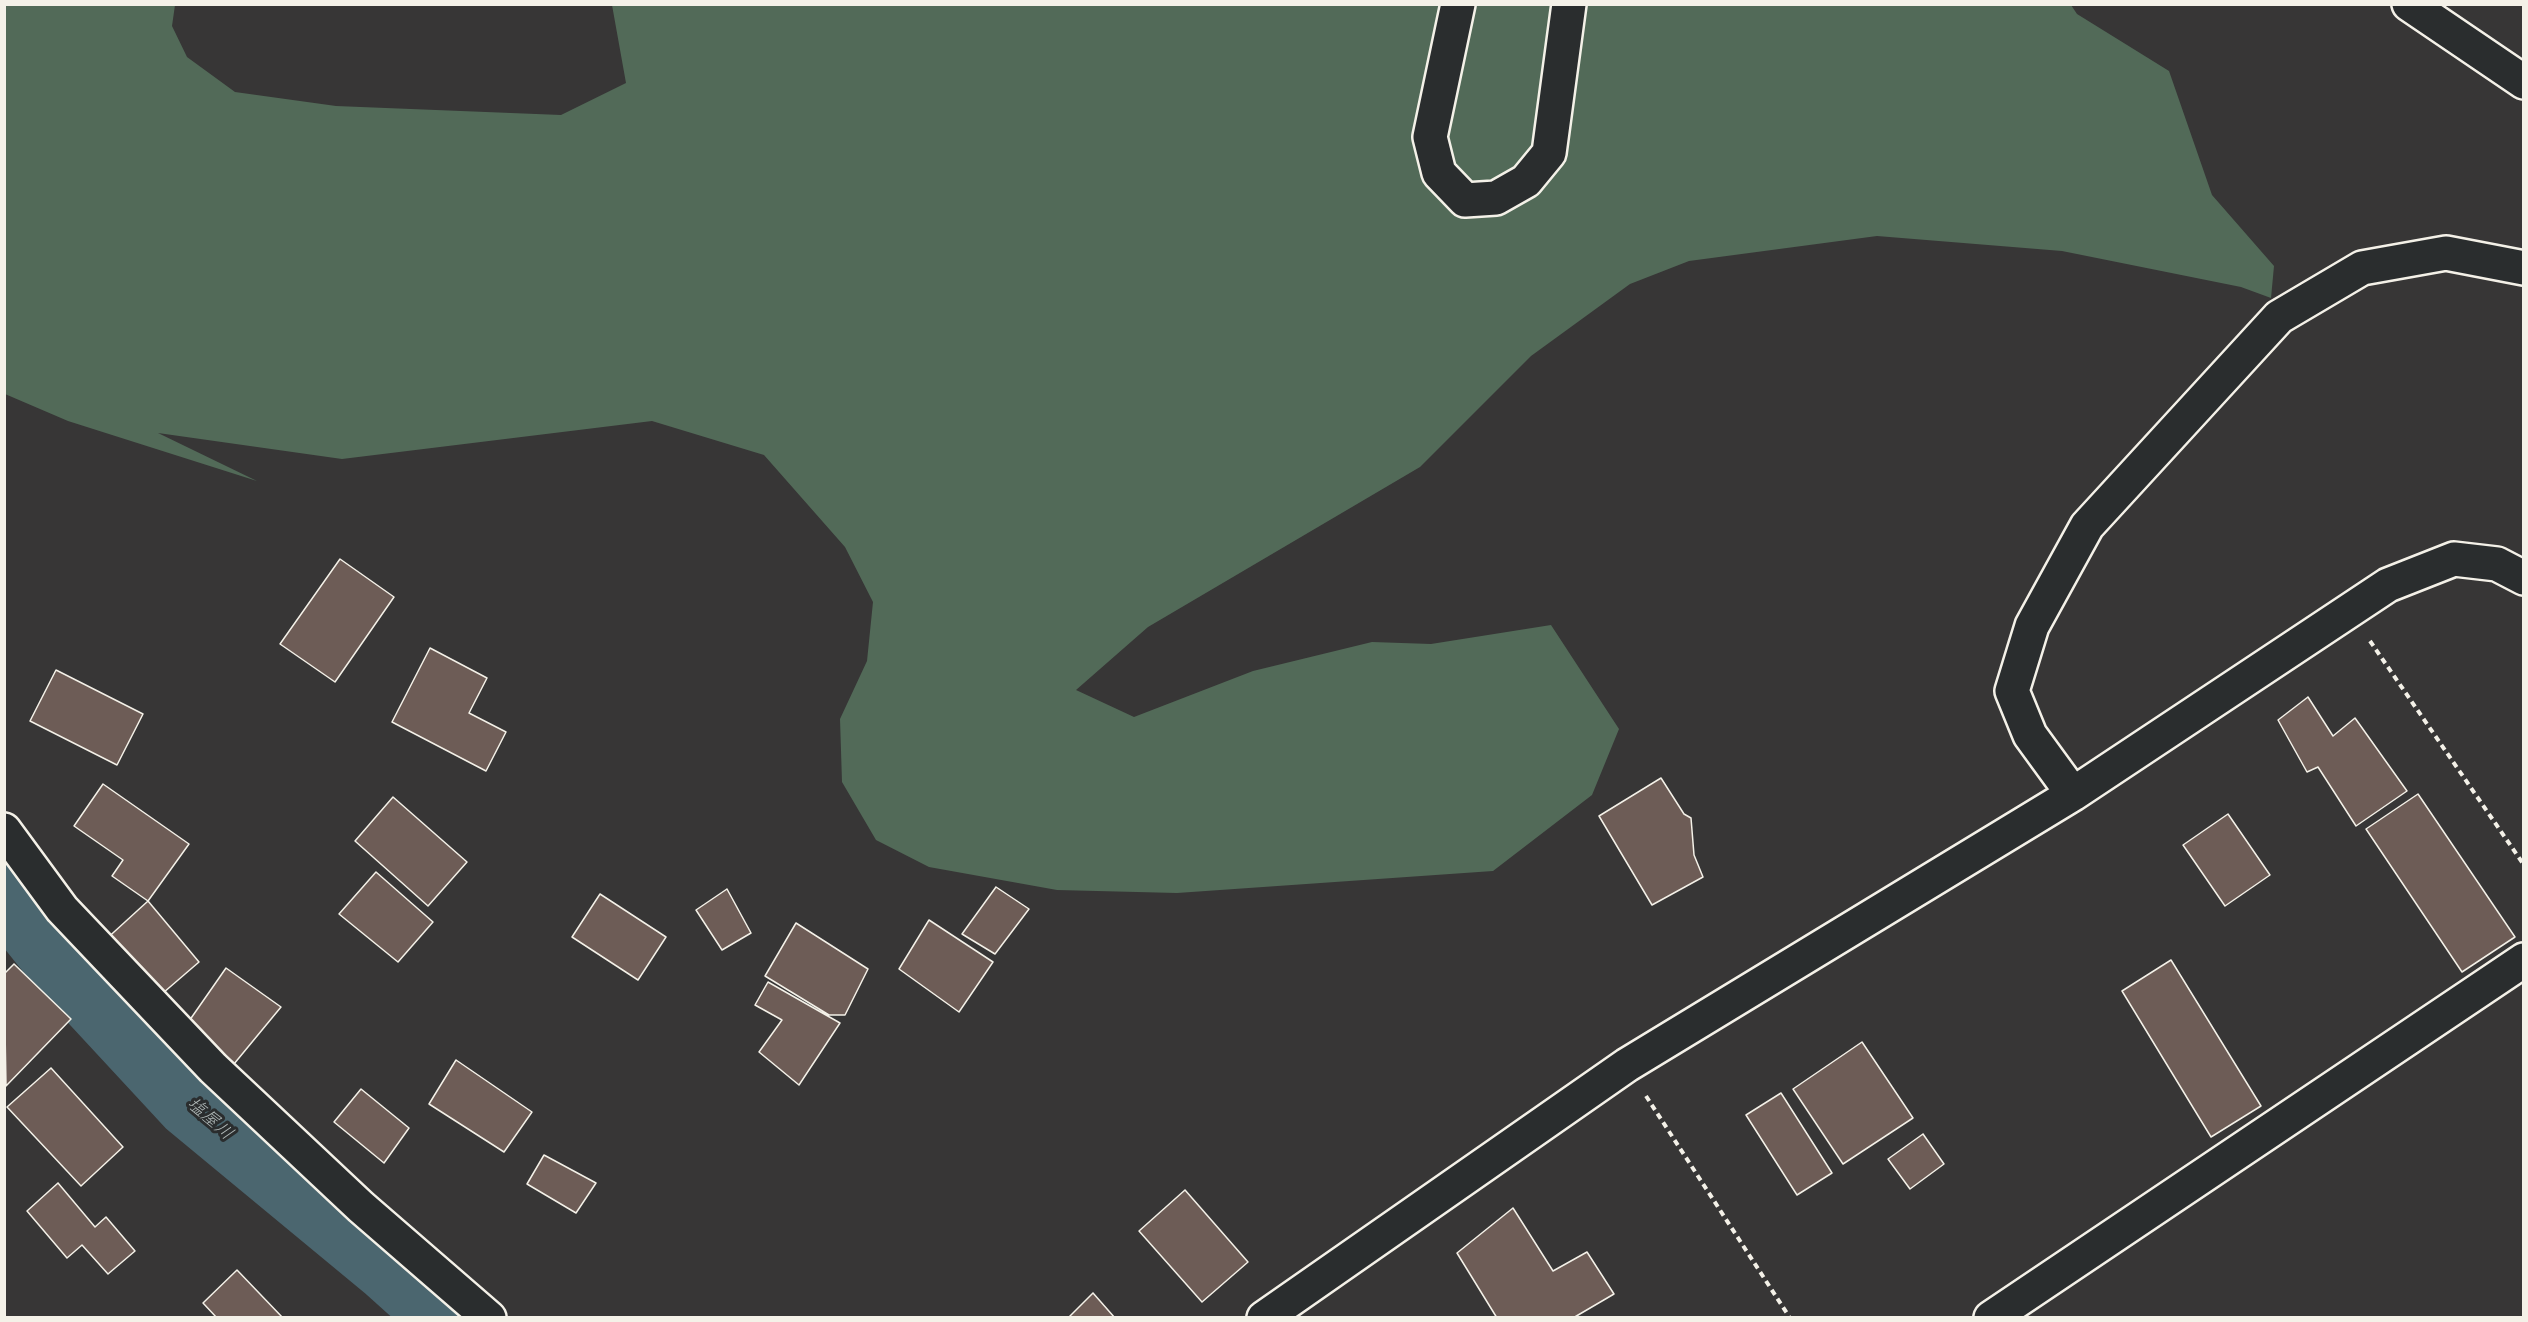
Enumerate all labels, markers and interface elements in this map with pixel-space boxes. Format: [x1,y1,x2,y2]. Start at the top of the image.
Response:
water label: 塩屋川 [183,1093,237,1145]

